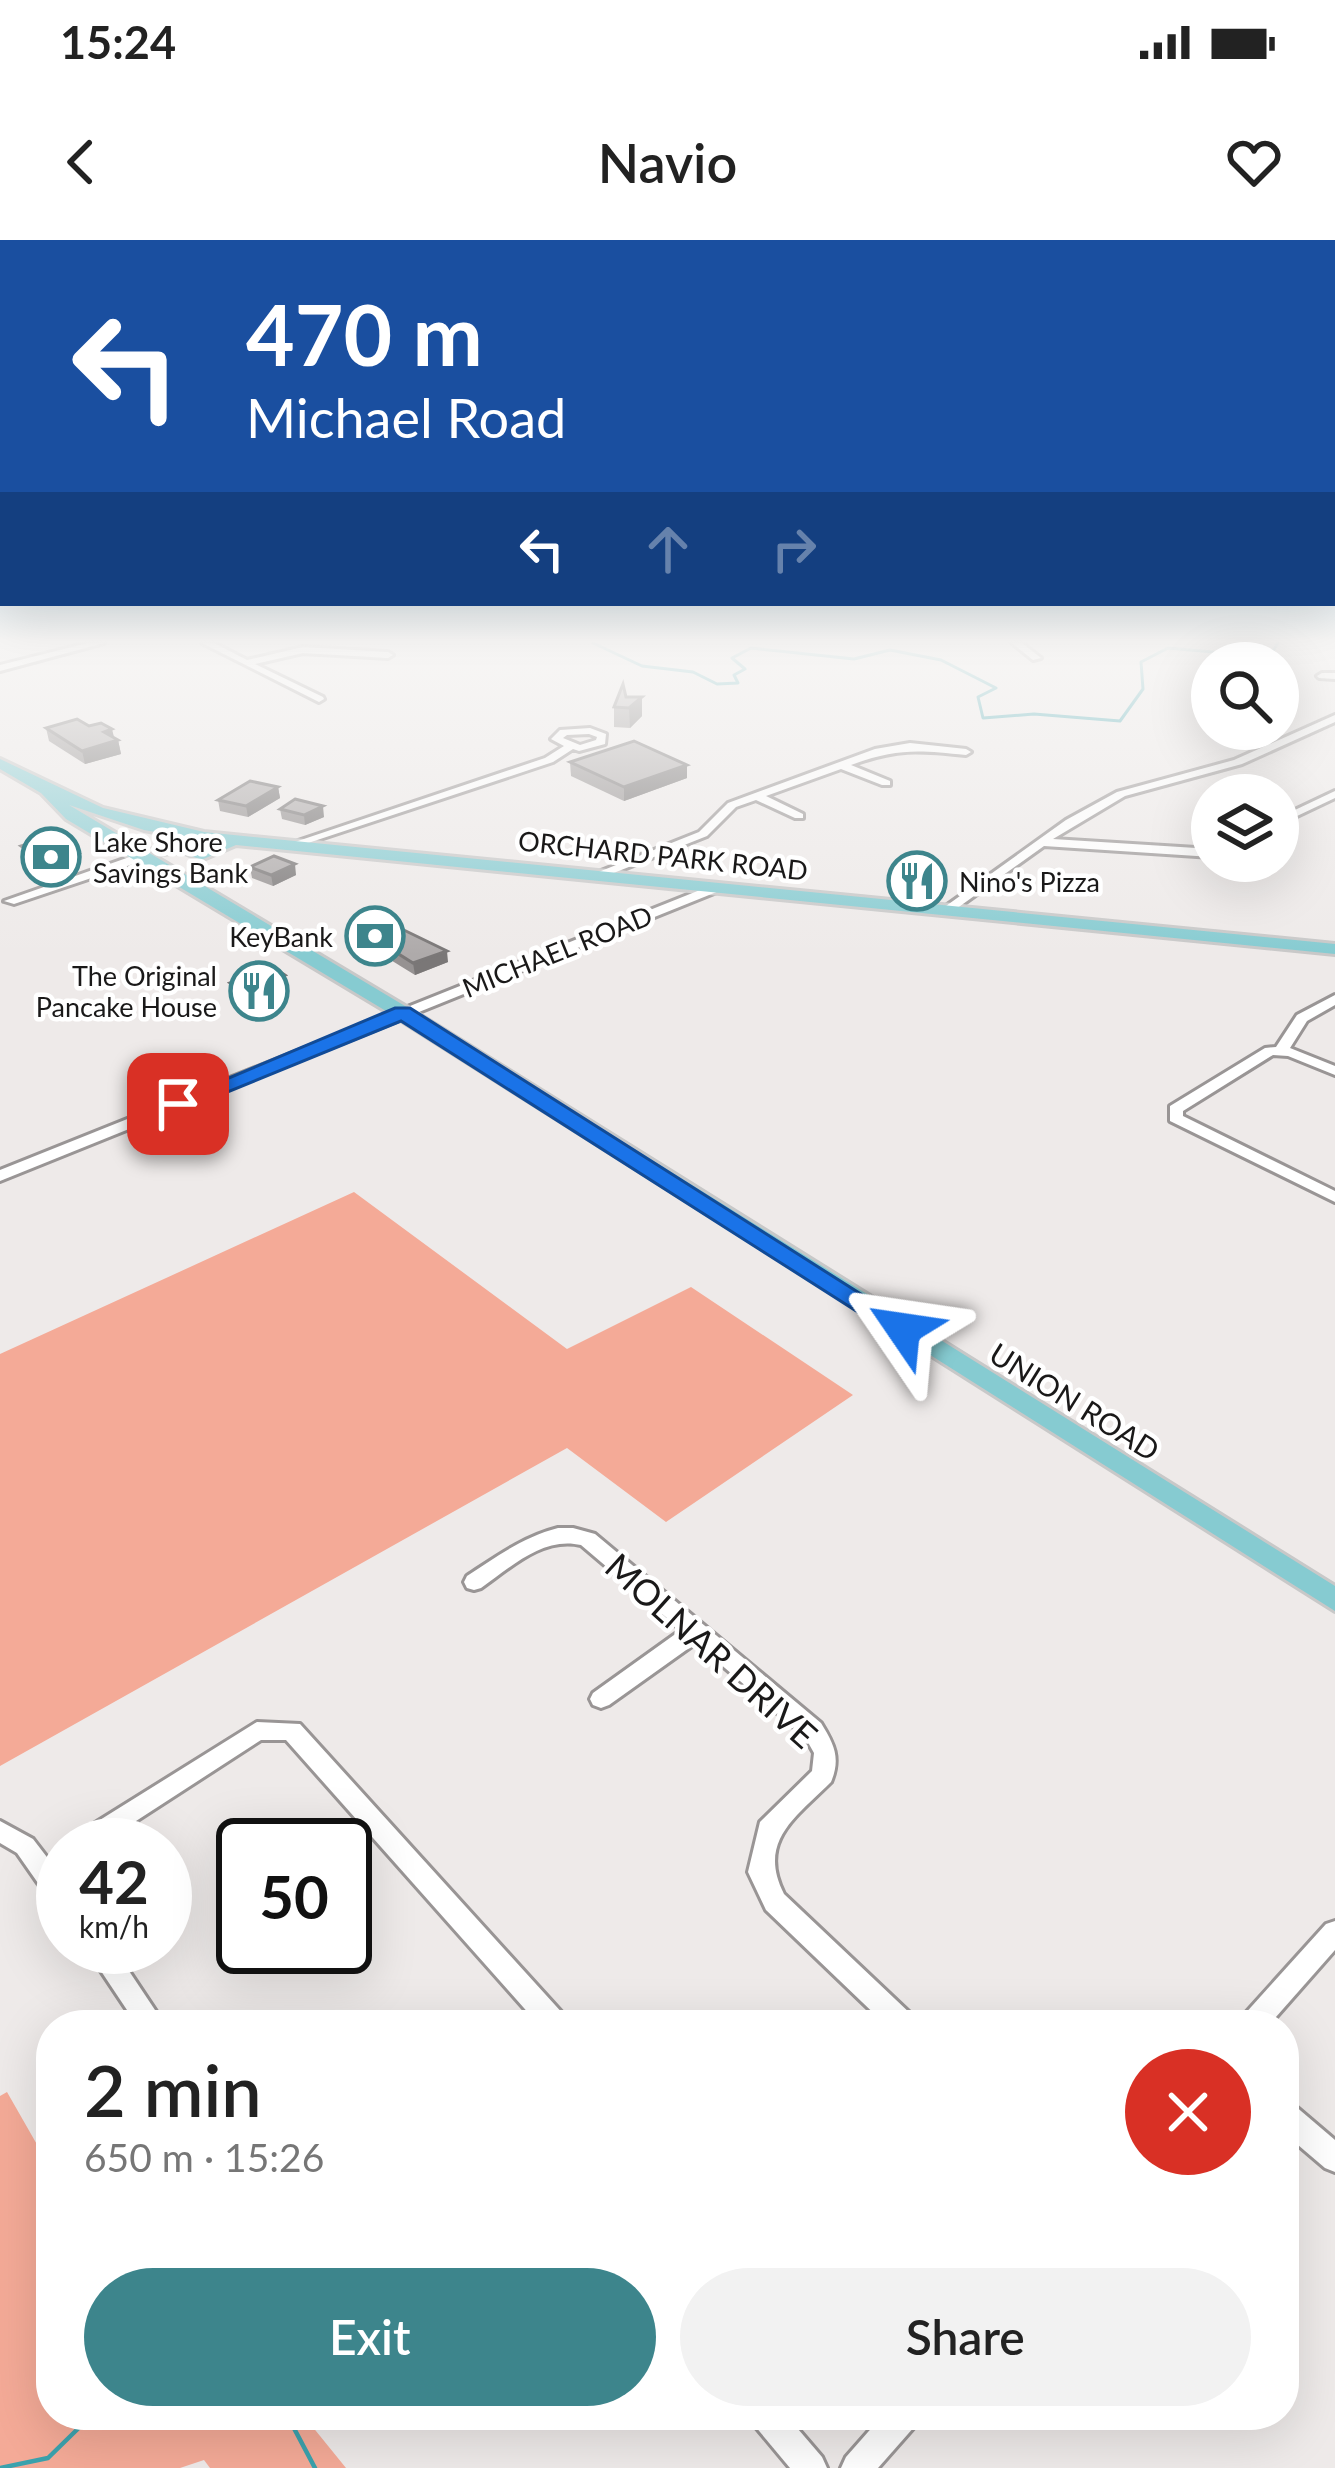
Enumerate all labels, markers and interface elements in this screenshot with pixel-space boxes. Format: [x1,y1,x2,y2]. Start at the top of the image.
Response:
text: 15:24 [60,15,176,69]
icon: back [48,129,114,195]
icon: heart [1221,129,1287,195]
text: Navio [598,130,737,195]
text: 470 m [246,283,483,384]
icon: left [48,288,204,444]
text: Michael Road [246,385,566,450]
icon: left [509,516,575,582]
icon: ahead [635,516,701,582]
icon: right [761,516,827,582]
map controls [1191,642,1299,882]
button: search [1191,642,1299,750]
button: layers [1191,774,1299,882]
street label: ORCHARD PARK ROAD [517,823,809,887]
place label: Lake Shore Savings Bank [93,825,248,889]
bank icon: Lake Shore Savings Bank [20,826,82,888]
restaurant icon: Nino's Pizza [886,850,948,912]
place label: Nino's Pizza [959,865,1100,898]
street label: MICHAEL ROAD [457,898,657,1004]
bank icon: KeyBank [344,905,406,967]
place label: KeyBank [229,920,333,953]
place label: The Original Pancake House [36,959,217,1023]
restaurant icon: The Original Pancake House [228,960,290,1022]
pin [127,1053,229,1155]
icon: arrive [145,1071,211,1137]
position arrow [840,1266,966,1392]
street label: UNION ROAD [984,1335,1166,1467]
street label: MOLNAR DRIVE [597,1543,827,1757]
speed limit sign: 50 [216,1818,372,1974]
text: 42 [79,1845,149,1917]
text: km/h [79,1908,149,1944]
text: 2 min [84,2046,262,2132]
button: close [1125,2049,1251,2175]
text: 650 m · 15:26 [84,2134,324,2180]
button: Exit [84,2268,656,2406]
button: Share [680,2268,1251,2406]

